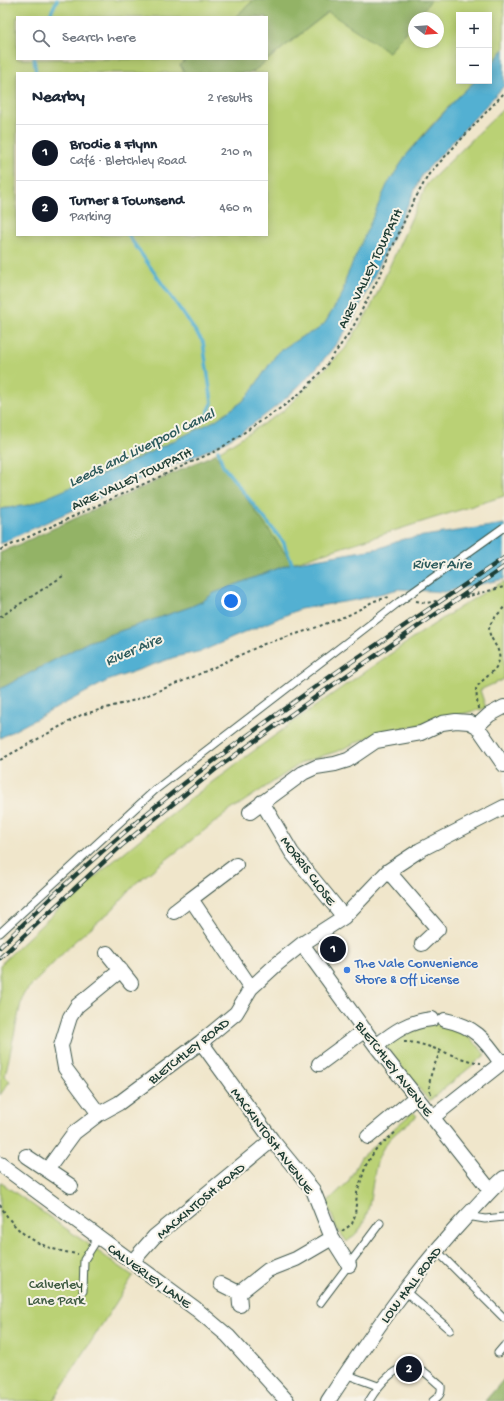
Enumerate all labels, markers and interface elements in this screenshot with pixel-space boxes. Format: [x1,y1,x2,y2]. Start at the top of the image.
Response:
north arrow [408,12,444,48]
map controls [456,12,492,84]
button: + [456,12,492,48]
search box [16,16,268,60]
icon: search [30,27,52,49]
text: Search here [62,29,136,47]
button: − [456,48,492,84]
text: Nearby [32,88,85,108]
text: 2 results [207,91,252,106]
text: Brodie & Flynn [70,136,157,154]
text: 1 [42,145,48,160]
text: 210 m [221,145,252,160]
text: Café · Bletchley Road [70,154,186,169]
text: Turner & Townsend [70,192,184,210]
text: 2 [42,201,48,216]
text: 460 m [220,201,252,216]
street label: AIRE VALLEY TOWPATH [335,206,408,332]
text: Parking [70,210,111,225]
water label: Leeds and Liverpool Canal [66,405,219,492]
street label: AIRE VALLEY TOWPATH [69,444,196,516]
water label: River Aire [412,556,473,574]
your location [221,591,241,611]
water label: River Aire [103,630,166,671]
street label: MORRIS CLOSE [275,834,339,911]
pin: 1 [320,934,346,964]
place label: The Vale Convenience Store & Off License [354,956,479,989]
marker: The Vale Convenience Store & Off License [342,965,352,975]
street label: BLETCHLEY ROAD [145,1014,234,1090]
street label: BLETCHLEY AVENUE [350,1018,436,1122]
street label: MACKINTOSH AVENUE [226,1085,317,1199]
street label: MACKINTOSH ROAD [154,1159,250,1244]
street label: CALVERLEY LANE [103,1241,195,1314]
street label: LOW HALL ROAD [378,1243,447,1327]
park label: Calverley Lane Park [28,1277,86,1310]
pin: 2 [396,1354,422,1384]

